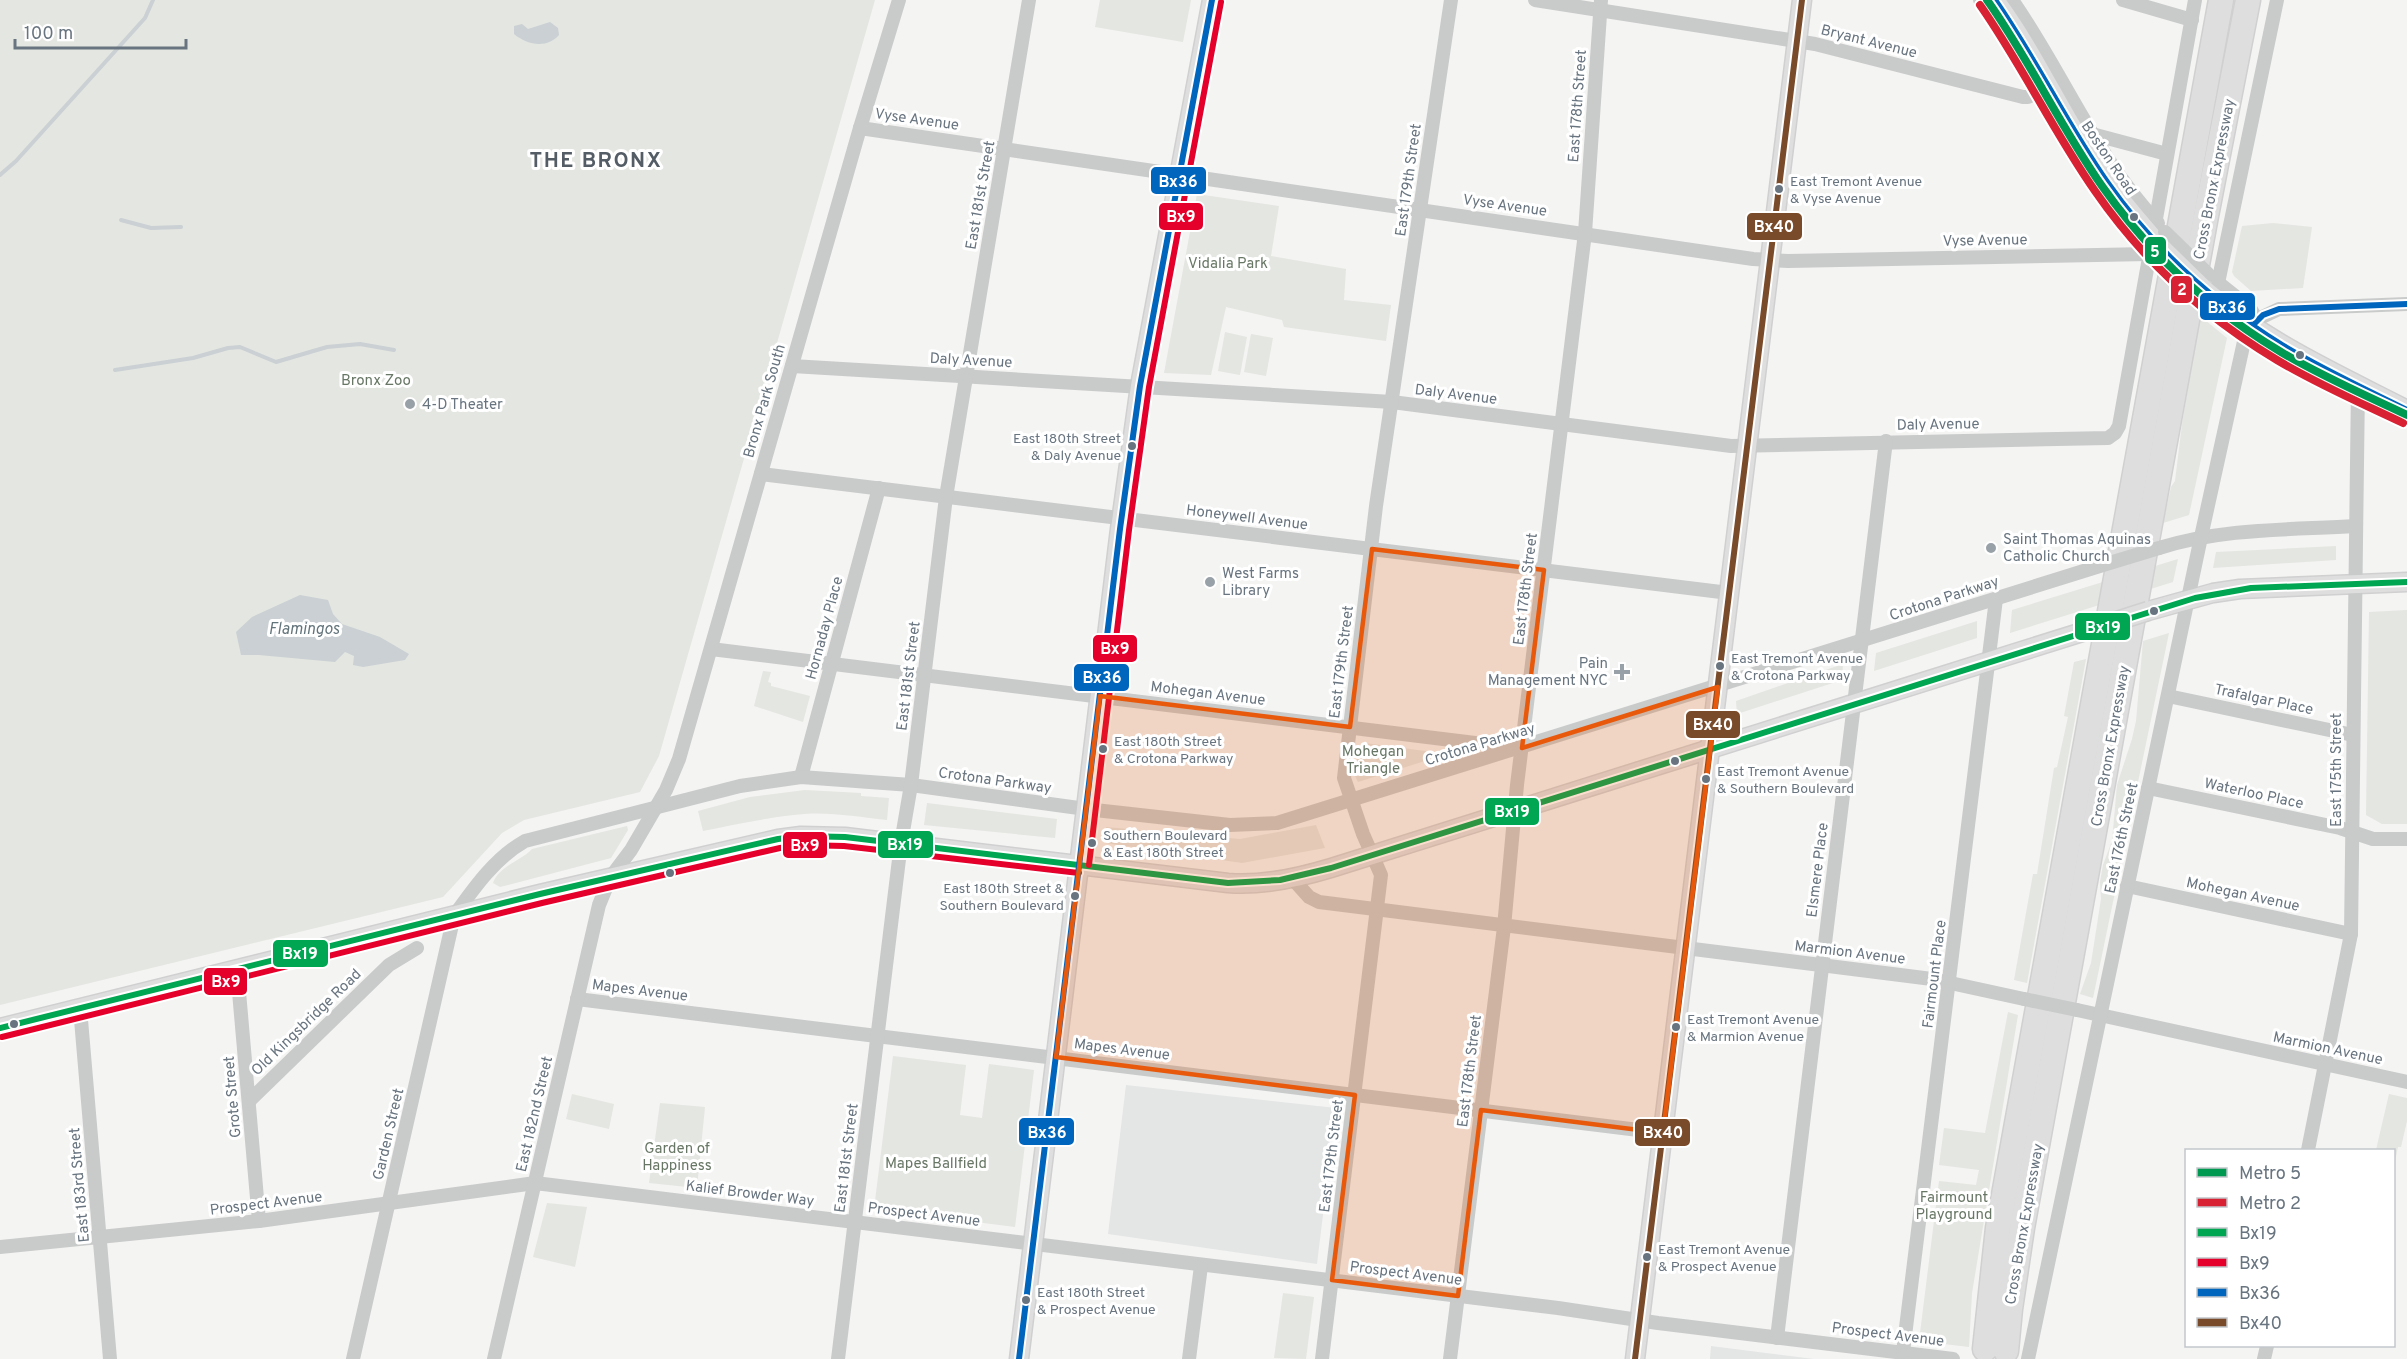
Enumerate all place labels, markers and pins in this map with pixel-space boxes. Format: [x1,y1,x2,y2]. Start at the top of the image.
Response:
place label: East Tremont Avenue & Vyse Avenue [1790,174,1922,208]
marker: East Tremont Avenue & Vyse Avenue [1773,183,1785,195]
unlabelled marker [2128,211,2140,223]
unlabelled marker [2294,349,2306,361]
place label: 4-D Theater [422,396,503,415]
marker: 4-D Theater [403,397,417,411]
place label: East 180th Street & Daly Avenue [1013,431,1121,465]
marker: East 180th Street & Daly Avenue [1126,440,1138,452]
place label: Saint Thomas Aquinas Catholic Church [2003,531,2151,567]
marker: Saint Thomas Aquinas Catholic Church [1984,541,1998,555]
place label: West Farms Library [1222,565,1299,601]
marker: West Farms Library [1203,575,1217,589]
unlabelled marker [2148,605,2160,617]
place label: East Tremont Avenue & Crotona Parkway [1731,651,1863,685]
place label: Pain Management NYC [1488,655,1608,691]
marker: East Tremont Avenue & Crotona Parkway [1714,660,1726,672]
marker: Pain Management NYC [1613,663,1631,681]
place label: East 180th Street & Crotona Parkway [1114,734,1233,768]
marker: East 180th Street & Crotona Parkway [1097,743,1109,755]
unlabelled marker [1669,755,1681,767]
place label: East Tremont Avenue & Southern Boulevard [1717,764,1854,798]
marker: East Tremont Avenue & Southern Boulevard [1700,773,1712,785]
place label: Southern Boulevard & East 180th Street [1103,828,1227,862]
marker: Southern Boulevard & East 180th Street [1086,837,1098,849]
unlabelled marker [664,867,676,879]
place label: East 180th Street & Southern Boulevard [940,881,1065,915]
marker: East 180th Street & Southern Boulevard [1069,890,1081,902]
place label: East Tremont Avenue & Marmion Avenue [1687,1012,1819,1046]
unlabelled marker [8,1018,20,1030]
marker: East Tremont Avenue & Marmion Avenue [1670,1021,1682,1033]
place label: East Tremont Avenue & Prospect Avenue [1658,1242,1790,1276]
marker: East Tremont Avenue & Prospect Avenue [1641,1251,1653,1263]
place label: East 180th Street & Prospect Avenue [1037,1285,1156,1319]
marker: East 180th Street & Prospect Avenue [1020,1294,1032,1306]

